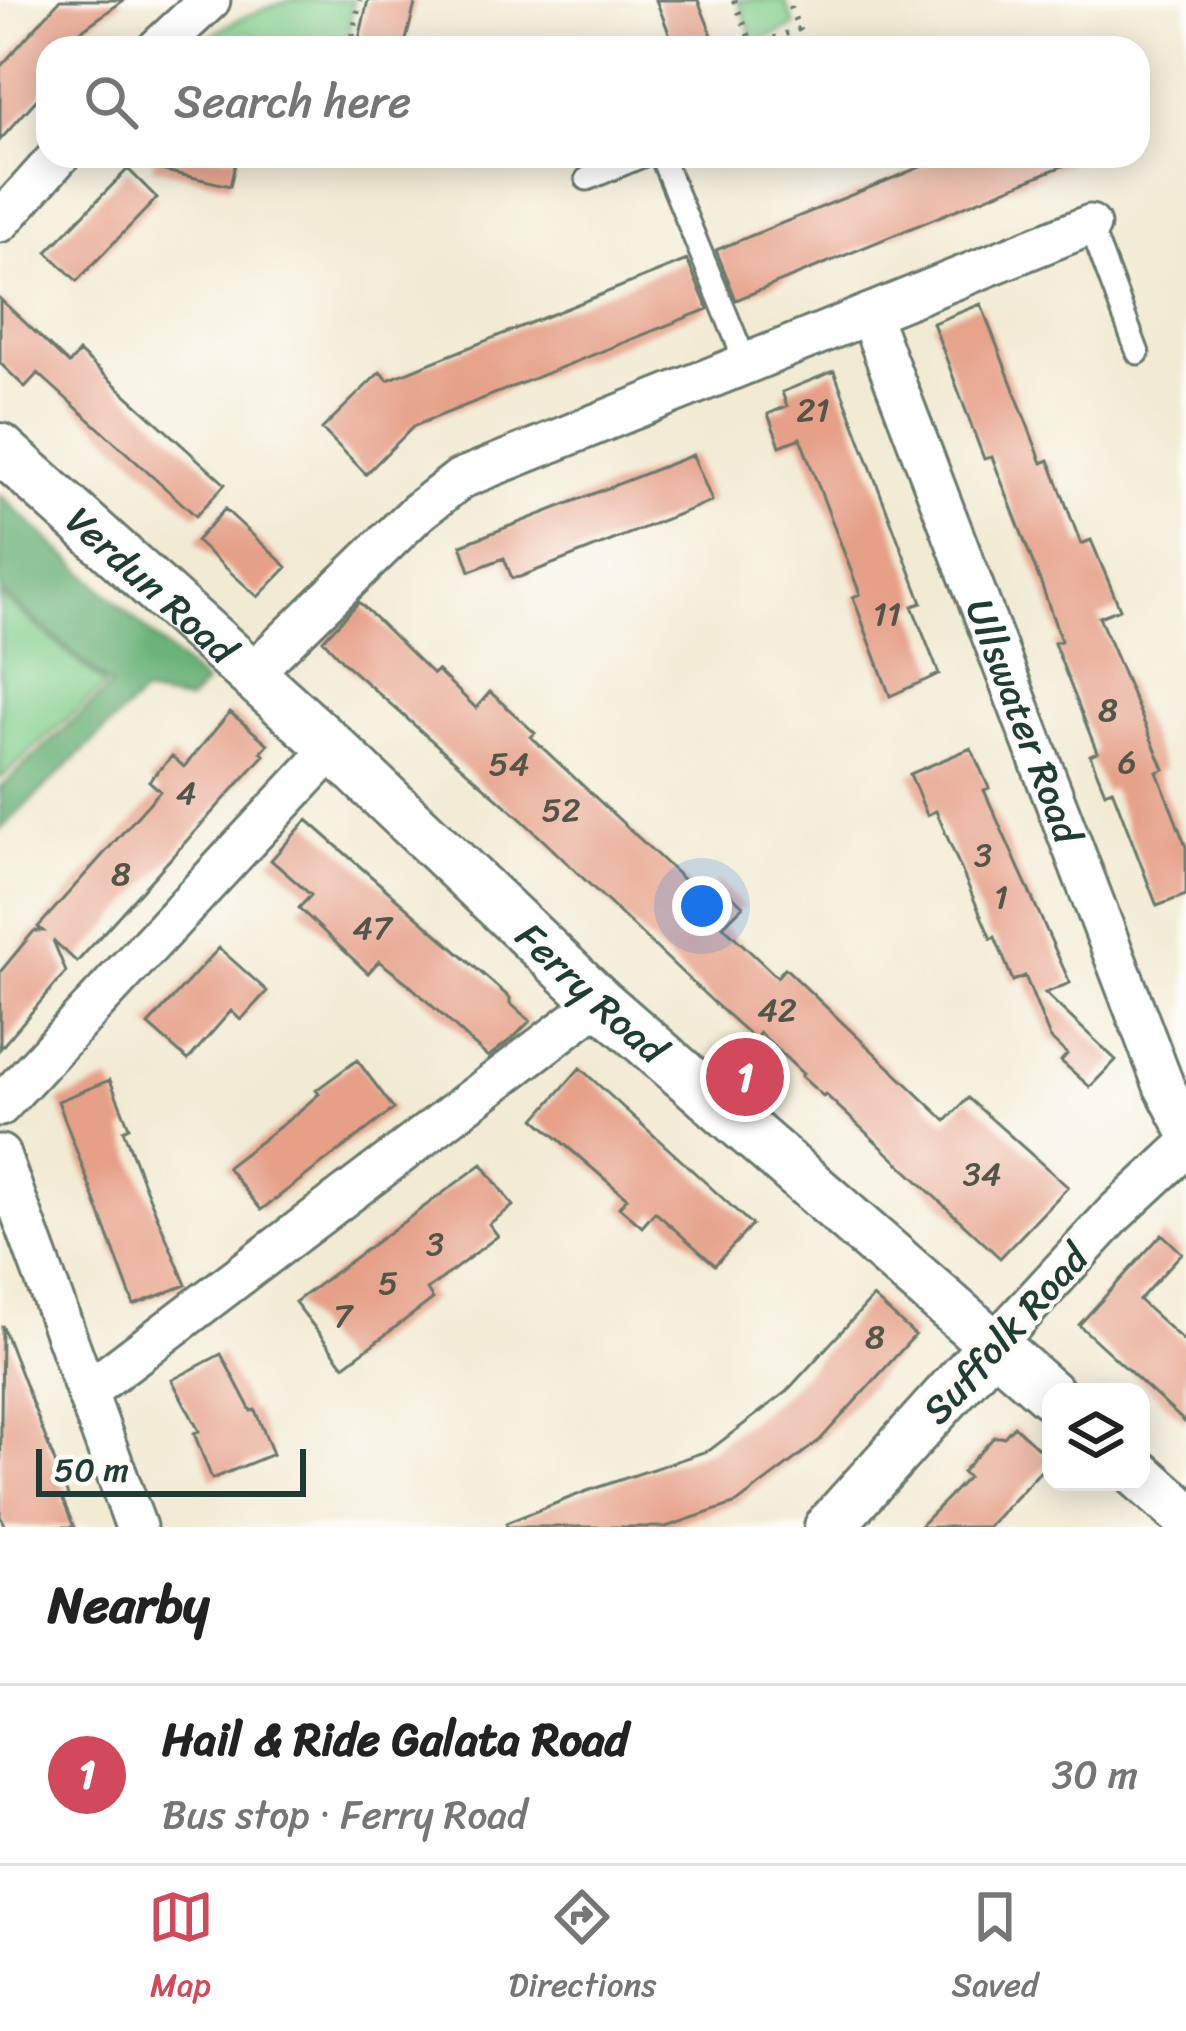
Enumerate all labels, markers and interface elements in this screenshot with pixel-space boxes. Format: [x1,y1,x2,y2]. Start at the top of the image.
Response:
search box [36,36,1150,168]
text: Search here [174,62,411,142]
icon: search [78,69,144,135]
house number: 21 [796,381,830,439]
street label: Verdun Road [50,488,255,683]
house number: 11 [873,585,901,643]
street label: Ullswater Road [946,588,1103,855]
house number: 8 [1098,681,1118,739]
house number: 6 [1118,733,1136,791]
house number: 54 [489,735,529,793]
house number: 4 [176,764,196,822]
house number: 52 [541,781,581,839]
house number: 3 [974,826,992,884]
house number: 8 [111,845,131,903]
house number: 1 [994,868,1008,926]
your location [672,876,732,936]
house number: 47 [352,899,394,957]
street label: Ferry Road [499,904,685,1083]
house number: 42 [757,981,797,1039]
pin: 1 [706,1032,784,1122]
house number: 34 [963,1145,1001,1203]
house number: 3 [426,1215,444,1273]
street label: Suffolk Road [904,1226,1107,1441]
house number: 5 [378,1254,398,1312]
house number: 7 [334,1287,355,1345]
house number: 8 [865,1308,885,1366]
map controls [1042,1383,1150,1491]
button: layers [1042,1383,1150,1491]
text: 50 m [54,1441,129,1499]
scale bar [36,1443,306,1496]
text: Nearby [48,1560,209,1650]
text: Hail & Ride Galata Road [162,1700,628,1780]
text: 1 [79,1740,95,1809]
text: 30 m [1052,1740,1138,1809]
text: Bus stop · Ferry Road [162,1780,527,1849]
tab: Map [148,1884,214,2014]
tab: Directions [509,1884,656,2014]
tab: Saved [951,1884,1038,2014]

